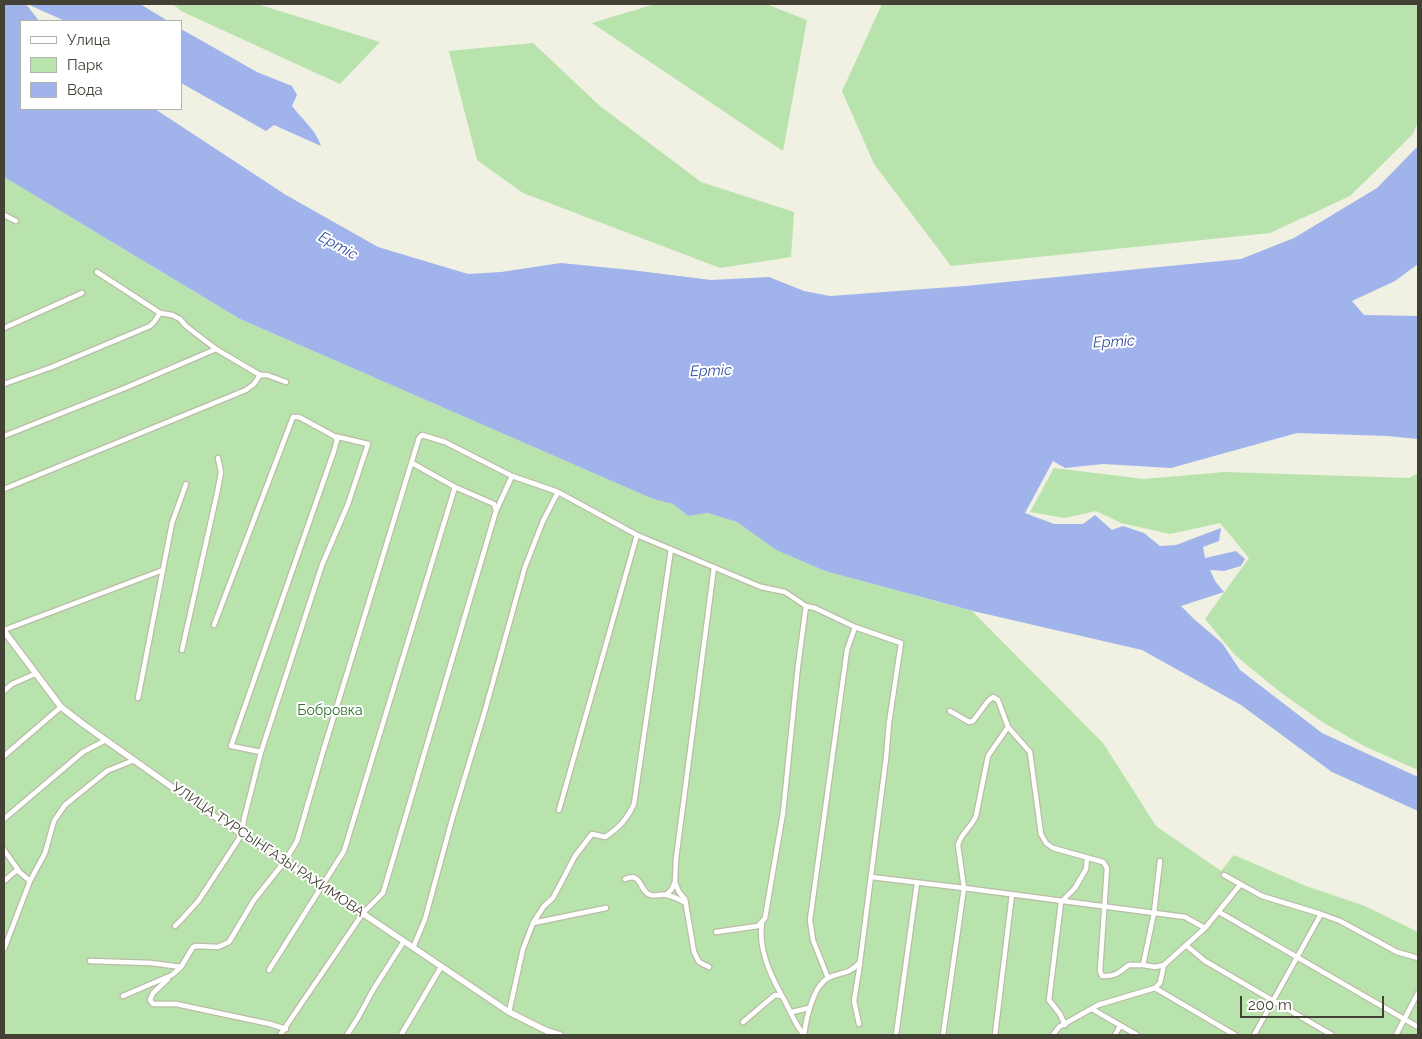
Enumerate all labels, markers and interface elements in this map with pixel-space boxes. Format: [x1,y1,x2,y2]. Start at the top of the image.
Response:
legend [20,20,182,110]
text: Улица [67,31,111,49]
text: Парк [67,56,103,74]
text: Вода [67,81,103,99]
water label: Ертіс [315,228,361,264]
water label: Ертіс [1093,332,1135,352]
water label: Ертіс [690,361,732,381]
park label: Бобровка [297,703,363,719]
street label: УЛИЦА ТУРСЫНГАЗЫ РАХИМОВА [169,779,367,921]
scale bar [1242,986,1386,1018]
text: 200 m [1248,996,1292,1014]

